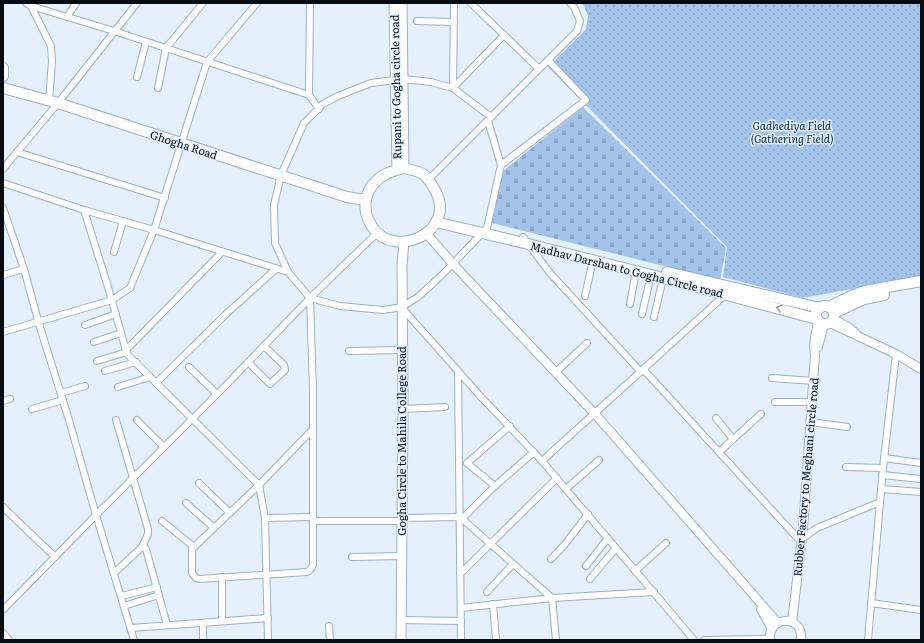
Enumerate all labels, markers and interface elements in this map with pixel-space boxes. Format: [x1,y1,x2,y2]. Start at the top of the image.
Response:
street label: Rupani to Gogha circle road [386,14,404,159]
park label: Gadhediya Field (Gathering Field) [750,117,834,146]
street label: Ghogha Road [148,126,220,163]
street label: Madhav Darshan to Gogha Circle road [529,237,726,301]
one-way arrow [776,304,783,313]
street label: Gogha Circle to Mahila College Road [393,346,409,536]
street label: Rubber Factory to Meghani circle road [788,377,822,577]

